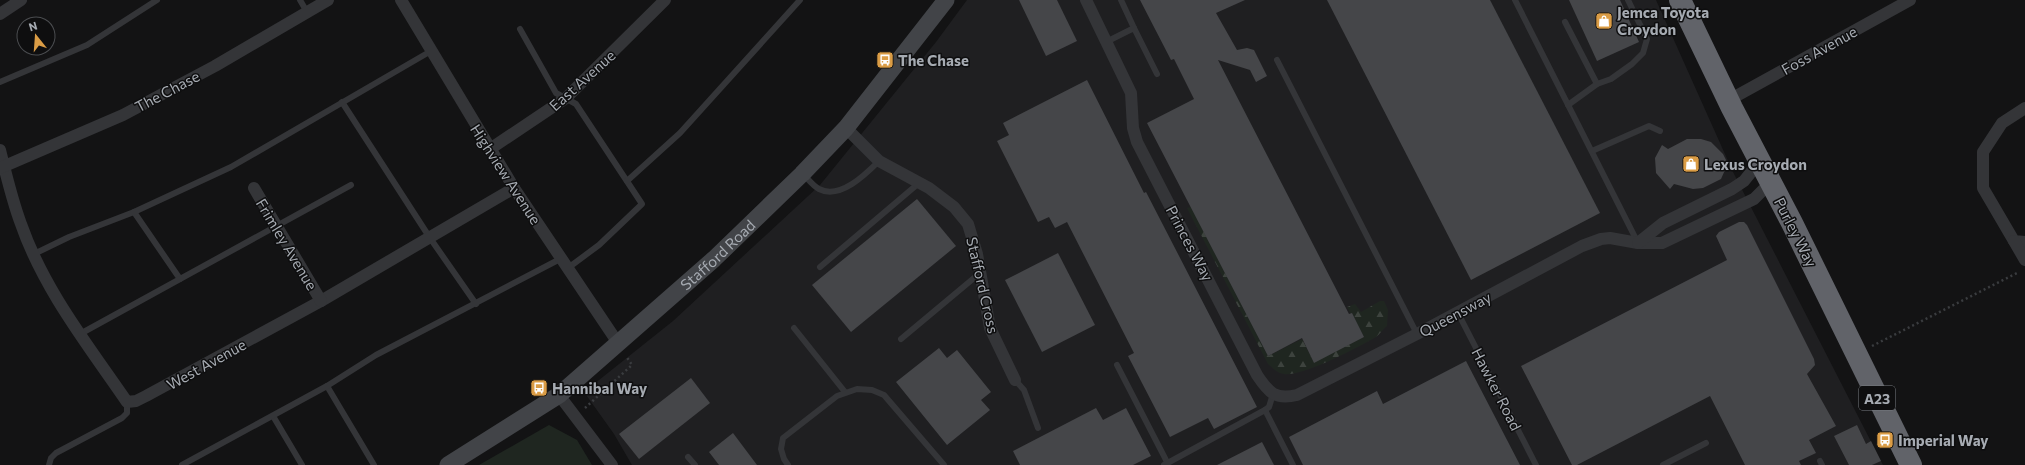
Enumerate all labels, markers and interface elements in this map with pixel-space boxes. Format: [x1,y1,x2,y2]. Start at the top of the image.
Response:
place label: Jemca Toyota Croydon [1617,3,1709,38]
shop icon: Jemca Toyota Croydon [1594,11,1614,31]
north arrow [16,16,56,56]
text: N [27,19,39,33]
street label: Foss Avenue [1778,22,1860,78]
street label: East Avenue [545,46,619,114]
bus stop icon: The Chase [875,50,895,70]
place label: The Chase [898,51,969,69]
street label: The Chase [132,66,202,115]
street label: Highview Avenue [467,121,545,228]
shop icon: Lexus Croydon [1681,154,1701,174]
place label: Lexus Croydon [1704,155,1807,173]
street label: Purley Way [1771,194,1821,270]
street label: Frimley Avenue [253,195,321,293]
street label: Princes Way [1163,202,1218,284]
street label: Stafford Road [676,216,758,293]
street label: Stafford Cross [963,235,1003,335]
street label: Queensway [1416,287,1494,340]
street label: West Avenue [163,335,249,393]
street label: Hawker Road [1468,345,1526,433]
bus stop icon: Hannibal Way [529,378,549,398]
place label: Hannibal Way [552,379,648,397]
road number: A23 [1859,386,1895,410]
bus stop icon: Imperial Way [1875,430,1895,450]
place label: Imperial Way [1898,431,1989,449]

